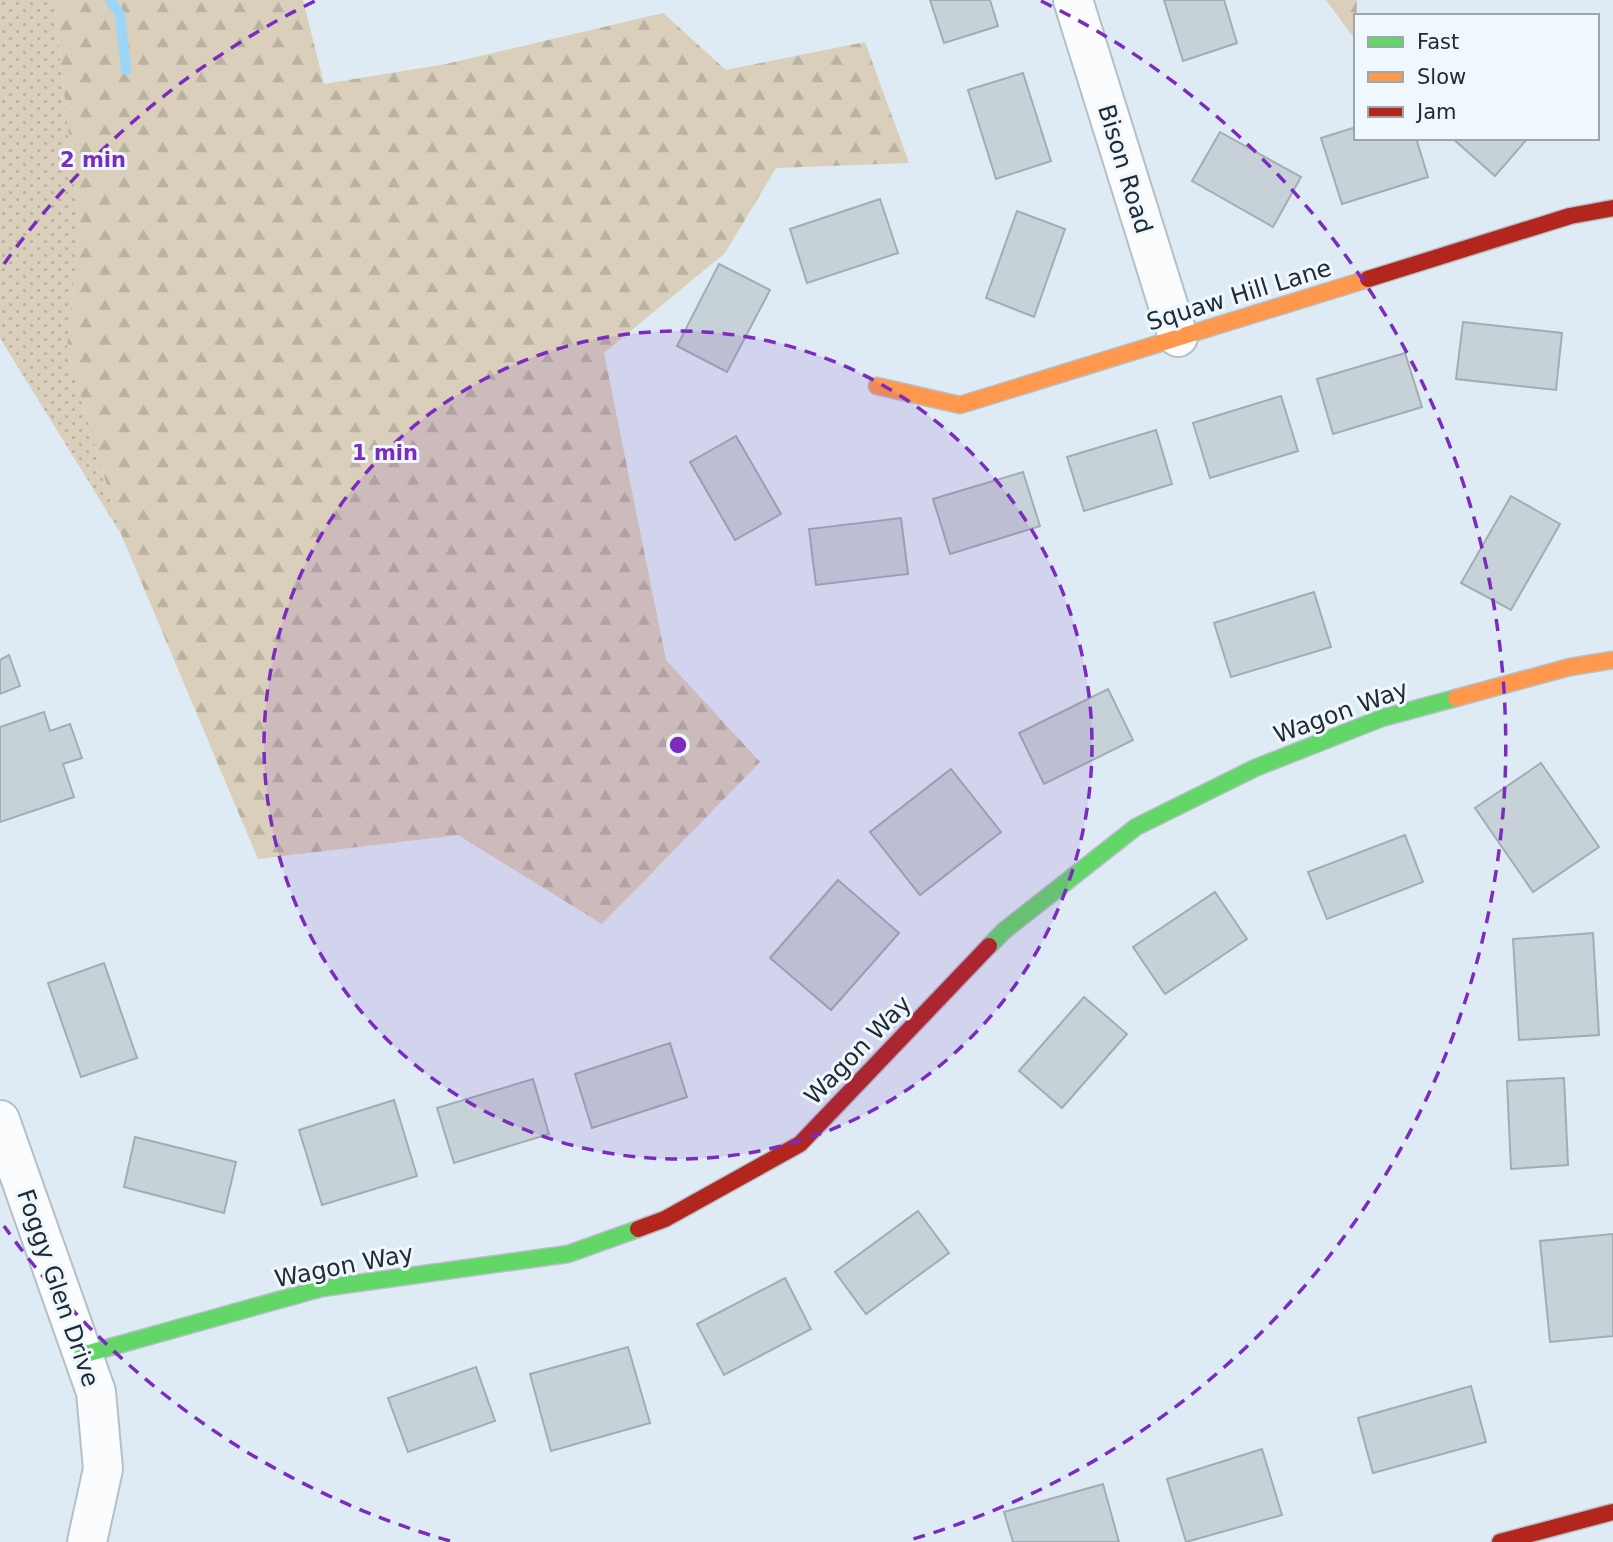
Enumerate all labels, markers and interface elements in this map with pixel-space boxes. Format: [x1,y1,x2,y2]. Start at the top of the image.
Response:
legend [1354,14,1599,140]
text: Fast [1417,30,1459,54]
text: Slow [1417,65,1466,89]
text: Jam [1415,100,1457,124]
street label: Bison Road [1092,101,1158,237]
text: 2 min [60,148,126,172]
street label: Squaw Hill Lane [1143,254,1335,336]
text: 1 min [352,441,418,465]
street label: Wagon Way [1270,675,1412,749]
centre of rings [666,733,690,757]
street label: Wagon Way [799,990,917,1110]
street label: Foggy Glen Drive [11,1186,105,1390]
street label: Wagon Way [272,1239,416,1293]

